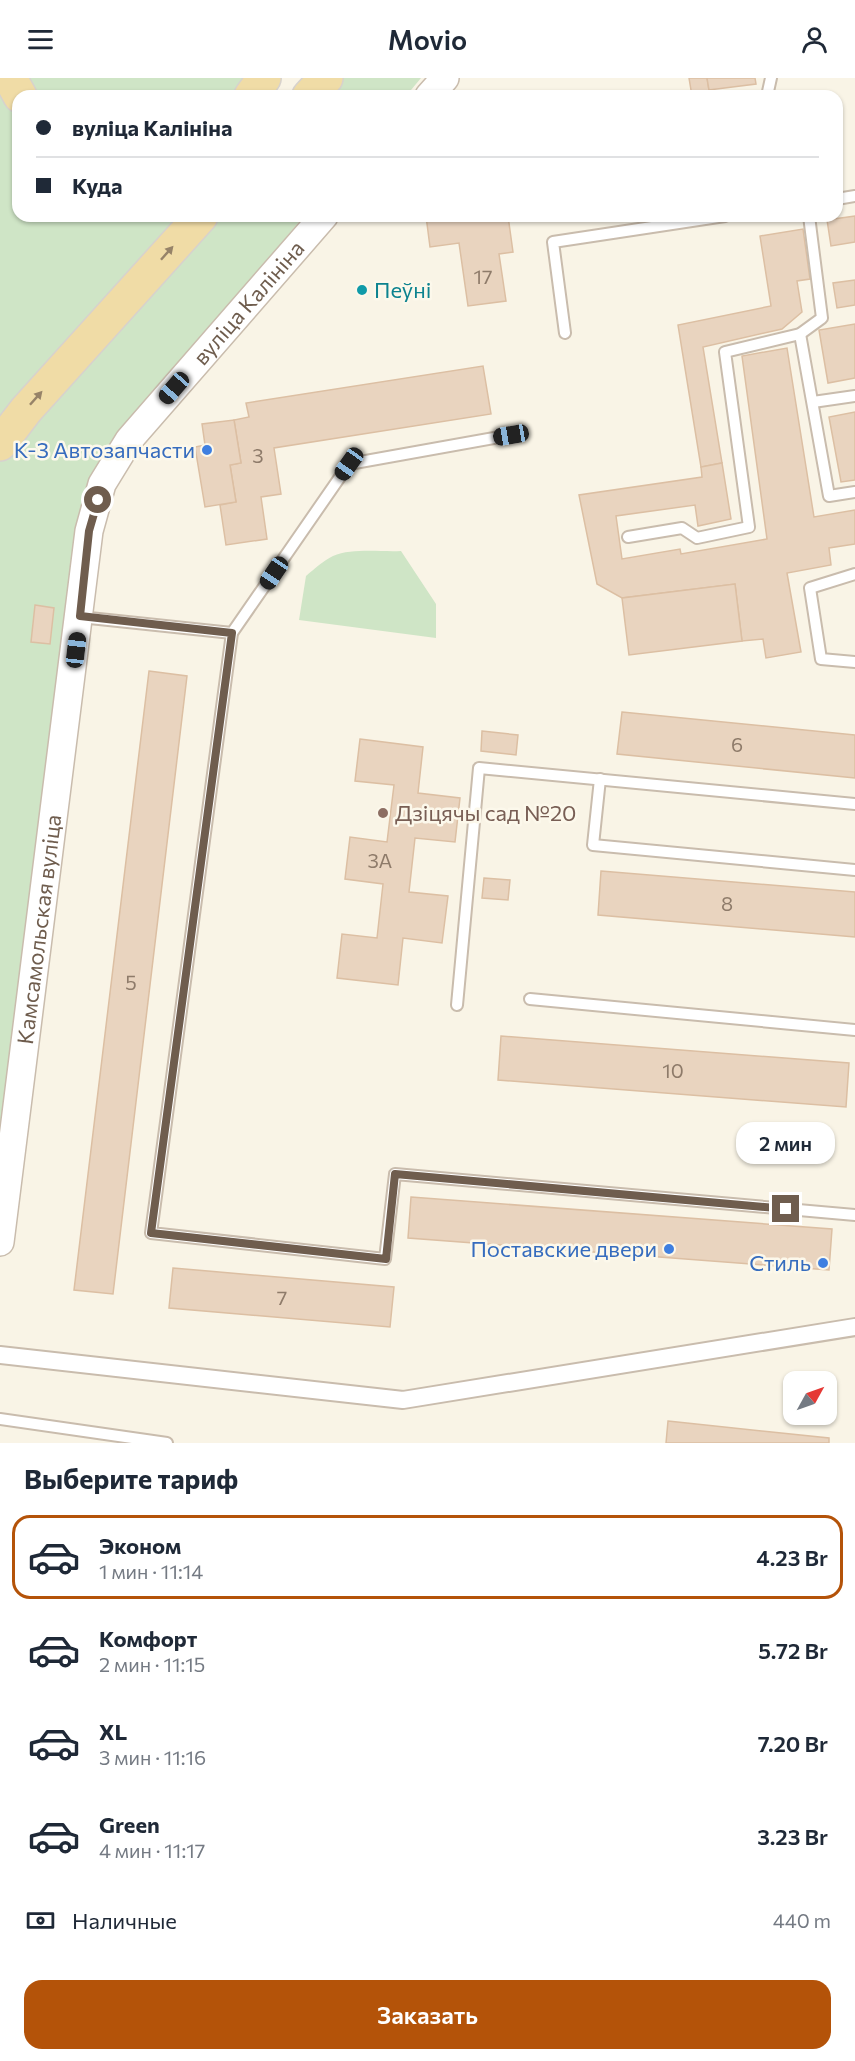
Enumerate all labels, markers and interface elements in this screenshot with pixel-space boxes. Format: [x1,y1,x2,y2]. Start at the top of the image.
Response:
icon: menu [24,23,57,56]
text: Movio [388,23,467,56]
icon: person [798,23,831,56]
text: вуліца Калініна [72,114,232,141]
text: Куда [72,172,122,199]
street label: вуліца Калініна [187,235,309,370]
one-way arrow [160,246,173,261]
house number: 17 [473,264,493,288]
place label: Пеўні [374,276,431,303]
marker: Пеўні [355,283,369,297]
car [155,369,193,407]
one-way arrow [29,391,42,406]
car [492,423,530,447]
place label: К-3 Автозапчасти [14,436,195,463]
marker: К-3 Автозапчасти [200,443,214,457]
house number: 3 [252,443,264,467]
car [331,444,367,484]
route start [84,486,111,513]
car [256,553,292,593]
car [65,631,87,669]
house number: 6 [731,732,743,756]
place label: Дзіцячы сад №20 [395,799,576,826]
marker: Дзіцячы сад №20 [376,806,390,820]
street label: Камсамольская вуліца [11,813,66,1046]
house number: 3А [368,848,393,872]
house number: 8 [721,891,733,915]
house number: 5 [125,970,137,994]
house number: 10 [662,1058,684,1082]
callout: 2 мин [736,1122,836,1164]
text: 2 мин [759,1131,812,1155]
route end [772,1195,799,1222]
place label: Поставские двери [470,1235,657,1262]
marker: Поставские двери [662,1242,676,1256]
place label: Стиль [749,1249,811,1276]
marker: Стиль [816,1256,830,1270]
house number: 7 [277,1285,287,1309]
north arrow [783,1371,837,1425]
map controls [783,1371,837,1425]
text: Выберите тариф [24,1462,238,1495]
icon: car [27,1530,81,1584]
text: Эконом [99,1532,181,1559]
text: 4.23 Br [756,1544,828,1571]
text: 1 мин · 11:14 [99,1559,203,1583]
icon: car [27,1623,81,1677]
text: Комфорт [99,1625,197,1652]
text: 5.72 Br [758,1637,828,1664]
text: 2 мин · 11:15 [99,1652,205,1676]
icon: car [27,1716,81,1770]
text: XL [99,1718,127,1745]
text: 7.20 Br [758,1730,828,1757]
text: 3 мин · 11:16 [99,1745,206,1769]
icon: car [27,1809,81,1863]
text: Green [99,1811,160,1838]
text: 3.23 Br [757,1823,828,1850]
text: 4 мин · 11:17 [99,1838,205,1862]
icon: cash [24,1904,57,1937]
text: Наличные [72,1907,177,1934]
text: 440 m [773,1908,831,1932]
button: Заказать [24,1980,831,2049]

